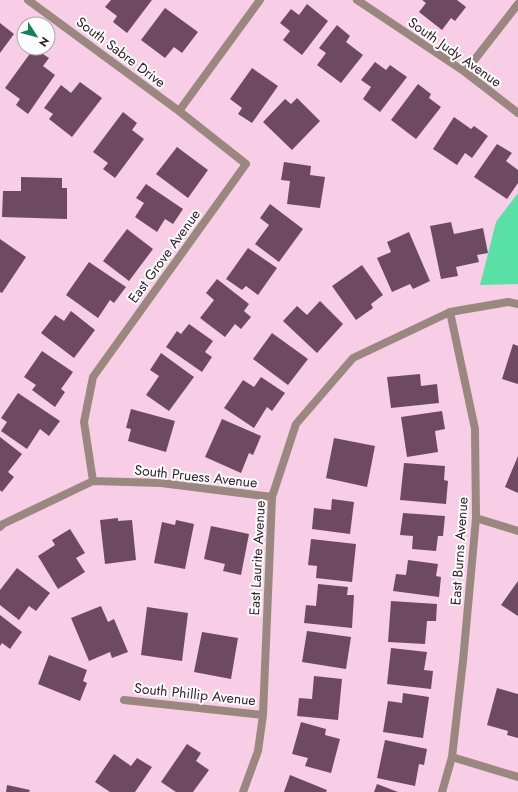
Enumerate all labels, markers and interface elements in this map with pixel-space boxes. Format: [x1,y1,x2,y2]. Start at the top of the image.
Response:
street label: South Sabre Drive [72,12,170,92]
street label: South Judy Avenue [404,12,506,92]
north arrow [16,16,56,56]
text: N [35,34,53,50]
street label: East Grove Avenue [123,205,205,307]
street label: South Pruess Avenue [134,460,258,492]
street label: East Burns Avenue [445,496,473,606]
street label: East Laurite Avenue [244,500,270,616]
street label: South Phillip Avenue [133,678,257,710]

